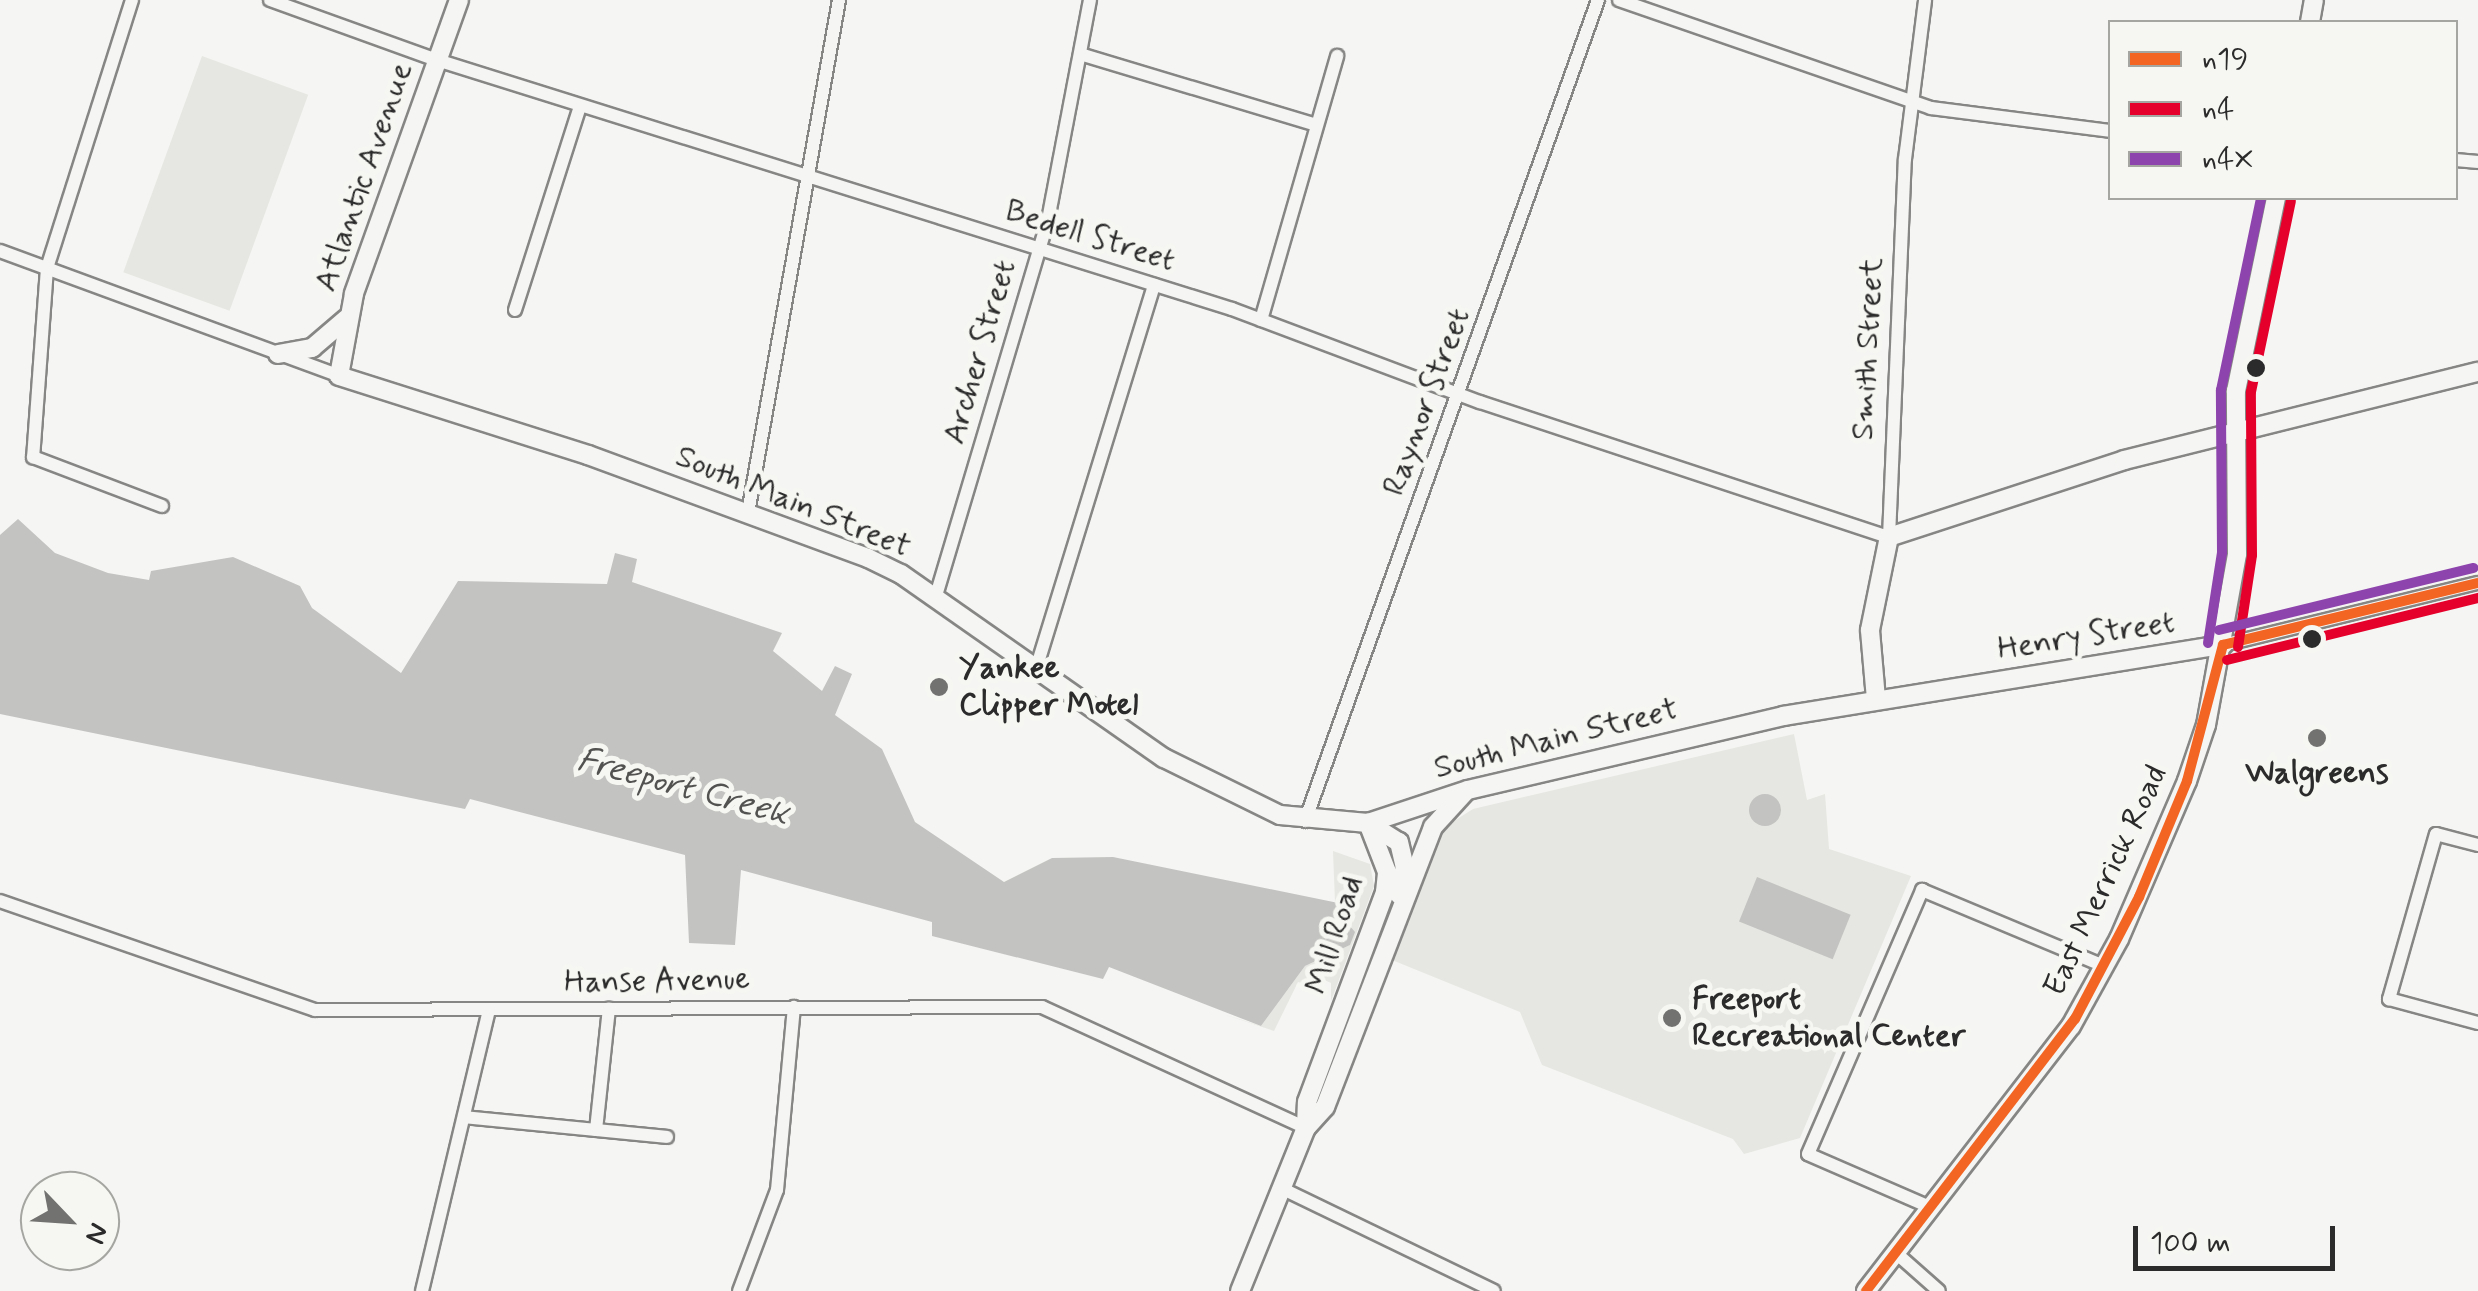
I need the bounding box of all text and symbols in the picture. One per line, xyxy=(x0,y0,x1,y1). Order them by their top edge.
legend xyxy=(2108,20,2458,200)
text: n19 xyxy=(2202,40,2248,79)
street label: Atlantic Avenue xyxy=(308,62,420,292)
text: n4 xyxy=(2202,90,2235,129)
text: n4X xyxy=(2202,140,2254,179)
street label: Bedell Street xyxy=(998,191,1182,281)
street label: Archer Street xyxy=(935,253,1025,451)
street label: Smith Street xyxy=(1844,257,1892,441)
street label: Raynor Street xyxy=(1374,300,1480,504)
unlabelled marker xyxy=(2246,358,2266,378)
street label: South Main Street xyxy=(671,438,915,566)
street label: Henry Street xyxy=(1992,603,2180,669)
unlabelled marker xyxy=(2302,629,2322,649)
place label: Yankee Clipper Motel xyxy=(959,650,1139,725)
marker: Yankee Clipper Motel xyxy=(928,676,950,698)
street label: South Main Street xyxy=(1431,690,1681,788)
marker: Walgreens xyxy=(2306,727,2328,749)
water label: Freeport Creek xyxy=(573,739,793,835)
place label: Walgreens xyxy=(2245,754,2389,792)
street label: East Merrick Road xyxy=(2036,760,2176,1002)
street label: Mill Road xyxy=(1298,871,1372,999)
street label: Hanse Avenue xyxy=(561,960,753,1002)
place label: Freeport Recreational Center xyxy=(1692,981,1970,1056)
marker: Freeport Recreational Center xyxy=(1661,1007,1683,1029)
north arrow xyxy=(20,1171,120,1271)
scale bar xyxy=(2138,1206,2340,1268)
text: N xyxy=(75,1217,117,1249)
text: 100 m xyxy=(2150,1224,2231,1263)

